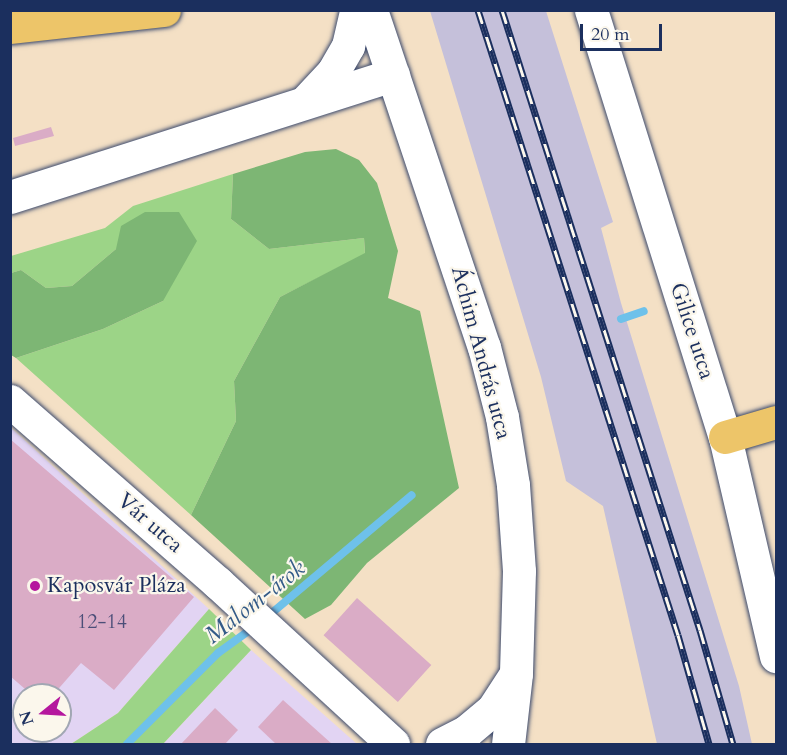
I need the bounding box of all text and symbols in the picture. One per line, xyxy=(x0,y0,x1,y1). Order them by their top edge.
scale bar xyxy=(583,12,666,50)
text: 20 m xyxy=(591,22,630,47)
street label: Áchim András utca xyxy=(445,264,517,442)
street label: Gilice utca xyxy=(664,279,720,383)
street label: Vár utca xyxy=(112,487,188,559)
water label: Malom-árok xyxy=(199,554,311,650)
place label: Kaposvár Pláza xyxy=(47,573,186,599)
marker: Kaposvár Pláza xyxy=(28,579,42,593)
house number: 12-14 xyxy=(77,609,127,633)
north arrow xyxy=(12,683,72,743)
text: N xyxy=(14,708,39,728)

